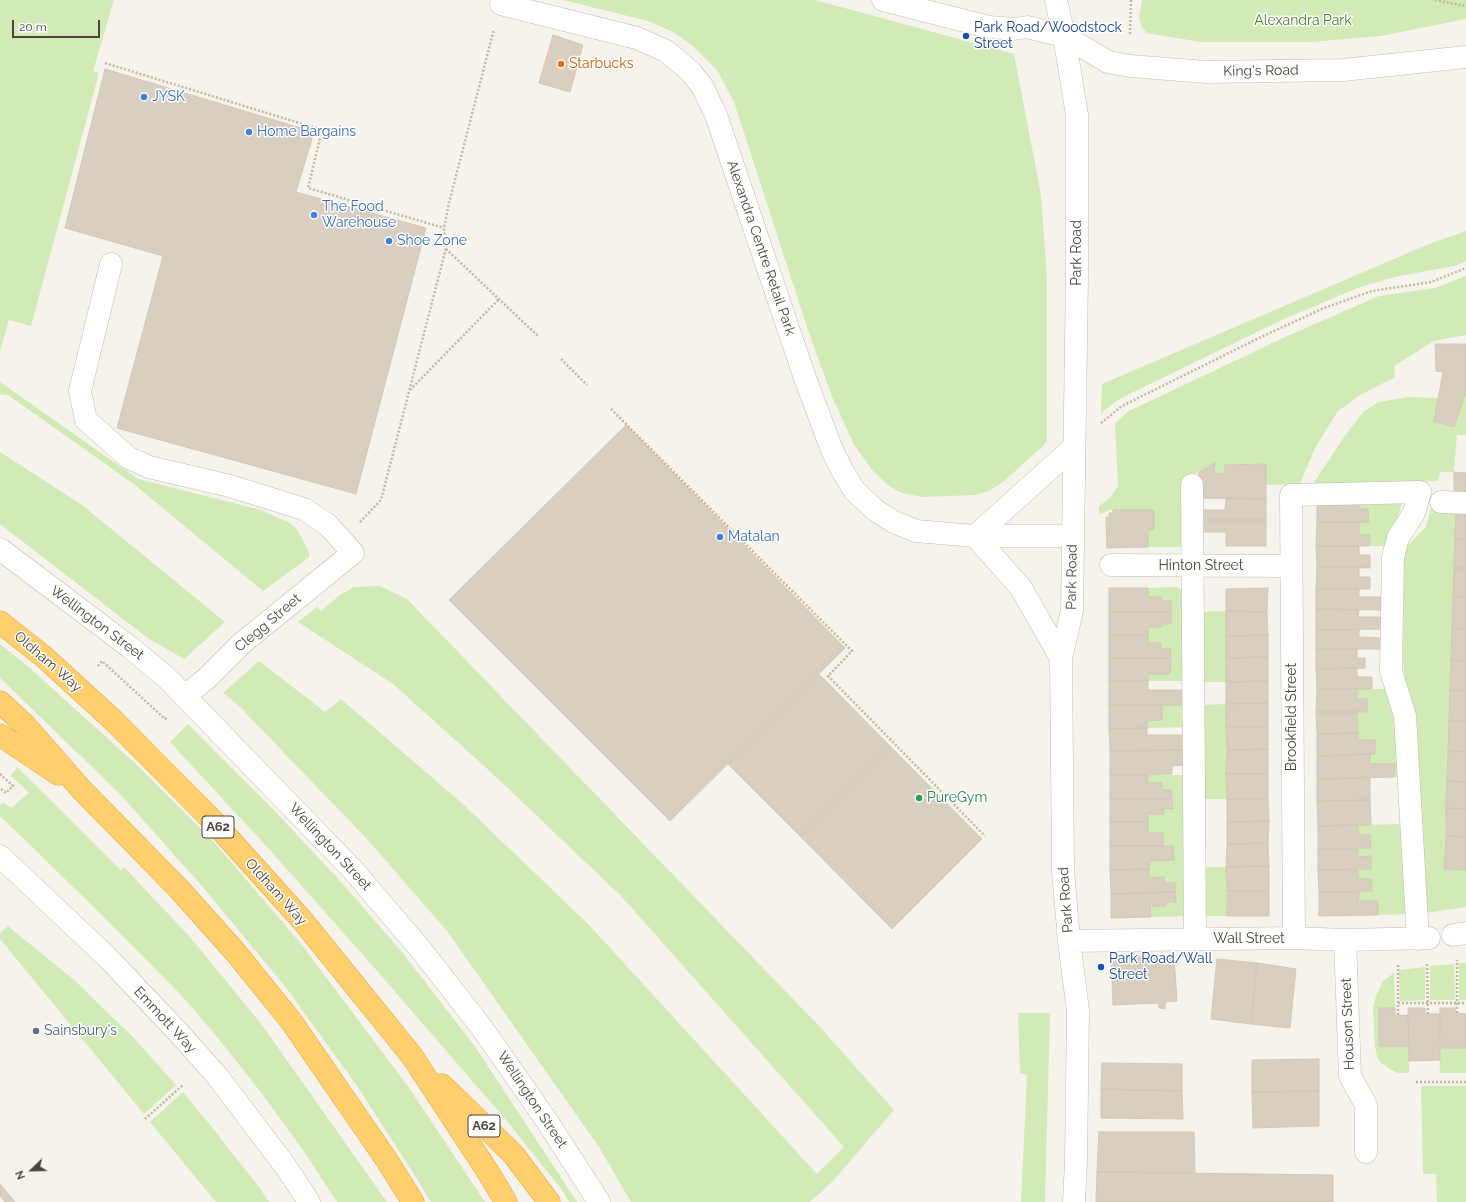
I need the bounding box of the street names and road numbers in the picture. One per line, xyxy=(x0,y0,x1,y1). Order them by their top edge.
street label: King's Road xyxy=(1223,62,1299,80)
street label: Alexandra Centre Retail Park xyxy=(723,158,799,338)
street label: Park Road xyxy=(1069,220,1085,286)
street label: Park Road xyxy=(1063,544,1081,610)
street label: Hinton Street xyxy=(1159,558,1243,574)
street label: Wellington Street xyxy=(47,582,147,664)
street label: Clegg Street xyxy=(231,590,305,656)
street label: Oldham Way xyxy=(11,628,85,696)
street label: Brookfield Street xyxy=(1284,663,1300,771)
street label: Wellington Street xyxy=(285,800,375,894)
road number: A62 xyxy=(202,816,234,838)
street label: Oldham Way xyxy=(242,855,310,929)
street label: Park Road xyxy=(1055,867,1077,933)
street label: Wall Street xyxy=(1213,931,1285,947)
street label: Houson Street xyxy=(1338,977,1358,1071)
street label: Emmott Way xyxy=(130,983,200,1057)
street label: Wellington Street xyxy=(493,1049,571,1151)
road number: A62 xyxy=(468,1115,500,1137)

